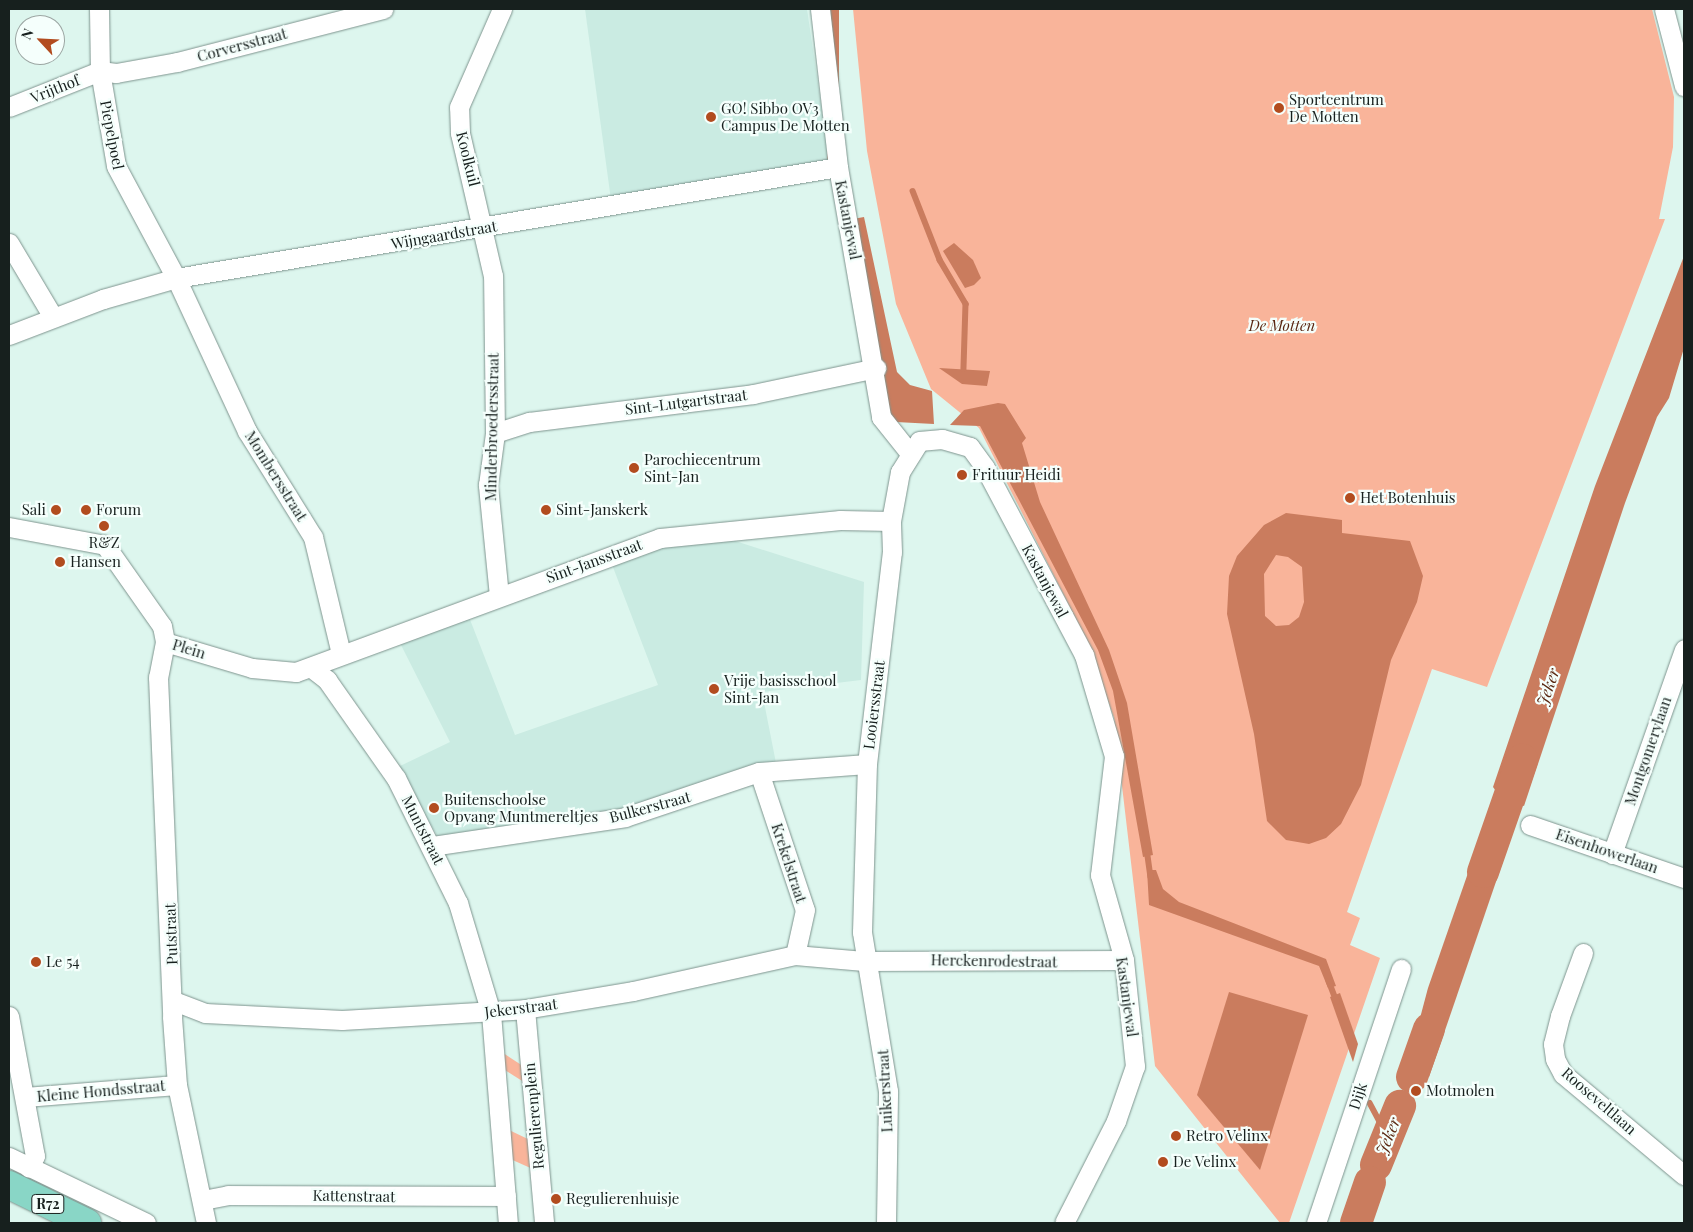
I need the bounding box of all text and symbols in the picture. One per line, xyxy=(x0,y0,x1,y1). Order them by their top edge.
north arrow xyxy=(15,15,65,65)
street label: Corversstraat xyxy=(195,24,289,66)
text: N xyxy=(16,25,38,42)
street label: Vrijthof xyxy=(28,71,82,107)
place label: Sportcentrum De Motten xyxy=(1289,90,1384,125)
street label: Piepelpoel xyxy=(96,99,128,171)
place label: GO! Sibbo OV3 Campus De Motten xyxy=(721,99,850,134)
marker: Sportcentrum De Motten xyxy=(1273,102,1285,114)
marker: GO! Sibbo OV3 Campus De Motten xyxy=(705,111,717,123)
street label: Koolkuil xyxy=(452,130,484,188)
street label: Kastanjewal xyxy=(831,179,865,261)
street label: Wijngaardstraat xyxy=(390,217,498,253)
park label: De Motten xyxy=(1249,317,1315,335)
street label: Minderbroedersstraat xyxy=(482,353,502,501)
street label: Sint-Lutgartstraat xyxy=(624,386,748,418)
street label: Mombersstraat xyxy=(241,428,311,524)
place label: Parochiecentrum Sint-Jan xyxy=(644,450,761,485)
marker: Parochiecentrum Sint-Jan xyxy=(628,462,640,474)
place label: Frituur Heidi xyxy=(972,466,1061,484)
marker: Frituur Heidi xyxy=(956,469,968,481)
place label: Het Botenhuis xyxy=(1360,489,1456,507)
marker: Het Botenhuis xyxy=(1344,492,1356,504)
place label: Sali xyxy=(22,501,46,519)
place label: Forum xyxy=(96,501,141,519)
place label: Sint-Janskerk xyxy=(556,501,648,519)
marker: Sali xyxy=(50,504,62,516)
marker: Forum xyxy=(80,504,92,516)
marker: Sint-Janskerk xyxy=(540,504,552,516)
marker: R&Z xyxy=(98,520,110,532)
place label: R&Z xyxy=(88,534,120,552)
street label: Sint-Jansstraat xyxy=(544,535,644,587)
street label: Kastanjewal xyxy=(1018,541,1072,621)
place label: Hansen xyxy=(70,553,121,571)
marker: Hansen xyxy=(54,556,66,568)
street label: Plein xyxy=(170,635,208,663)
street label: Looiersstraat xyxy=(860,659,888,751)
water label: Jeker xyxy=(1533,666,1563,708)
place label: Vrije basisschool Sint-Jan xyxy=(724,671,837,706)
marker: Vrije basisschool Sint-Jan xyxy=(708,683,720,695)
street label: Montgomerylaan xyxy=(1621,694,1675,808)
street label: Bulkerstraat xyxy=(607,788,693,826)
place label: Buitenschoolse Opvang Muntmereltjes xyxy=(444,790,598,825)
street label: Muntstraat xyxy=(398,793,448,867)
marker: Buitenschoolse Opvang Muntmereltjes xyxy=(428,802,440,814)
street label: Krekelstraat xyxy=(768,821,810,905)
street label: Eisenhowerlaan xyxy=(1553,825,1661,877)
street label: Putstraat xyxy=(161,903,181,965)
street label: Herckenrodestraat xyxy=(931,951,1057,971)
place label: Le 54 xyxy=(46,953,80,971)
marker: Le 54 xyxy=(30,956,42,968)
street label: Kastanjewal xyxy=(1112,956,1142,1038)
street label: Jekerstraat xyxy=(484,995,558,1021)
street label: Luikerstraat xyxy=(874,1049,896,1133)
street label: Regulierenplein xyxy=(520,1062,548,1170)
street label: Rooseveltlaan xyxy=(1558,1064,1640,1138)
street label: Kleine Hondsstraat xyxy=(36,1076,166,1106)
street label: Dijk xyxy=(1345,1080,1371,1112)
place label: Motmolen xyxy=(1426,1082,1494,1100)
marker: Motmolen xyxy=(1410,1085,1422,1097)
water label: Jeker xyxy=(1372,1115,1404,1157)
place label: Retro Velinx xyxy=(1186,1127,1269,1145)
marker: Retro Velinx xyxy=(1170,1130,1182,1142)
place label: De Velinx xyxy=(1173,1153,1237,1171)
marker: De Velinx xyxy=(1157,1156,1169,1168)
street label: Kattenstraat xyxy=(312,1186,396,1206)
place label: Regulierenhuisje xyxy=(566,1190,679,1208)
road number: R72 xyxy=(30,1192,66,1216)
marker: Regulierenhuisje xyxy=(550,1193,562,1205)

